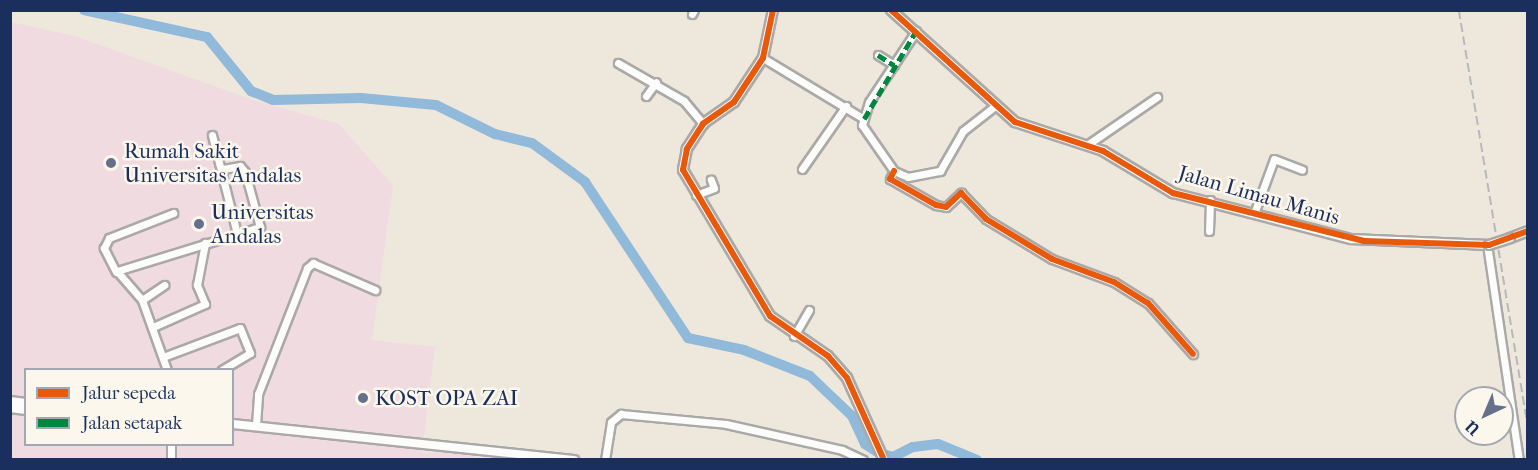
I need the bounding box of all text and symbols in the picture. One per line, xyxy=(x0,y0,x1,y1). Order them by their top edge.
place label: Rumah Sakit Universitas Andalas xyxy=(124,138,301,188)
marker: Rumah Sakit Universitas Andalas xyxy=(102,154,120,172)
street label: Jalan Limau Manis xyxy=(1175,160,1343,230)
place label: Universitas Andalas xyxy=(211,199,314,249)
marker: Universitas Andalas xyxy=(192,217,206,231)
legend xyxy=(24,368,234,446)
text: Jalur sepeda xyxy=(82,383,176,404)
place label: KOST OPA ZAI xyxy=(375,385,518,411)
north arrow xyxy=(1454,386,1514,446)
marker: KOST OPA ZAI xyxy=(356,391,370,405)
text: Jalan setapak xyxy=(82,413,182,434)
text: U xyxy=(1461,417,1484,439)

